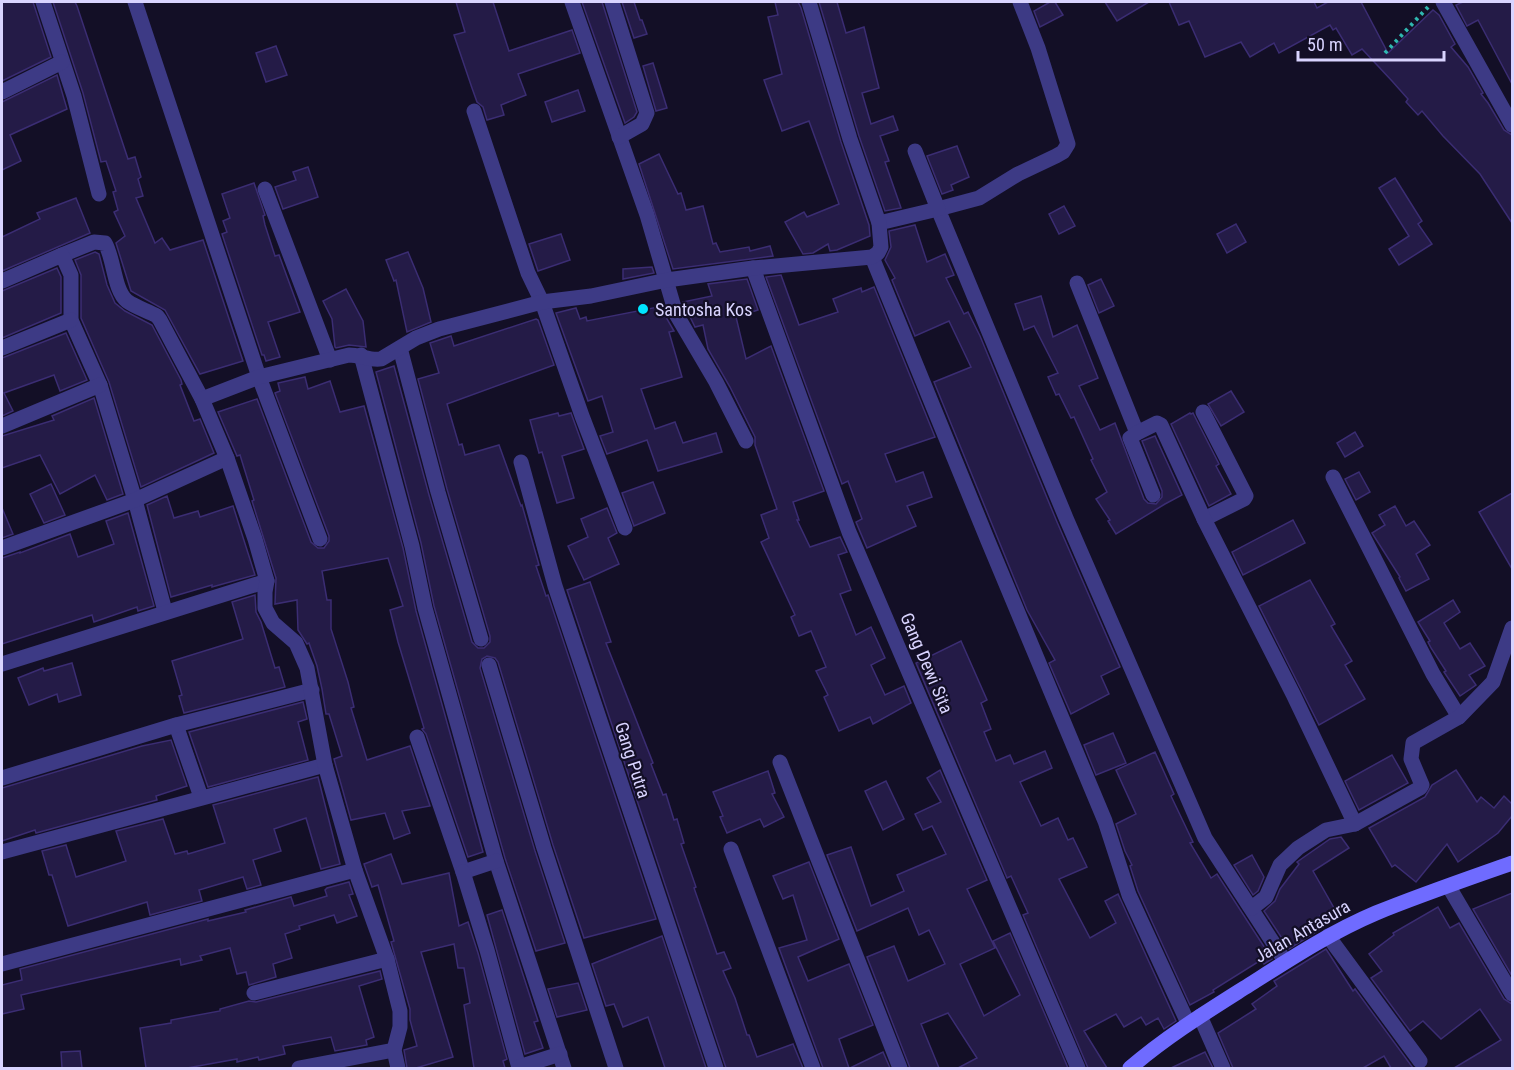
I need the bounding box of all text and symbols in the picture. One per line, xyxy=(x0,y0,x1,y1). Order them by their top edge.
scale bar xyxy=(1298,24,1444,62)
text: 50 m xyxy=(1307,34,1342,55)
place label: Santosha Kos xyxy=(655,299,752,320)
marker: Santosha Kos xyxy=(636,302,650,316)
street label: Gang Dewi Sita xyxy=(896,610,958,716)
street label: Gang Putra xyxy=(611,719,655,801)
street label: Jalan Antasura xyxy=(1251,895,1353,967)

